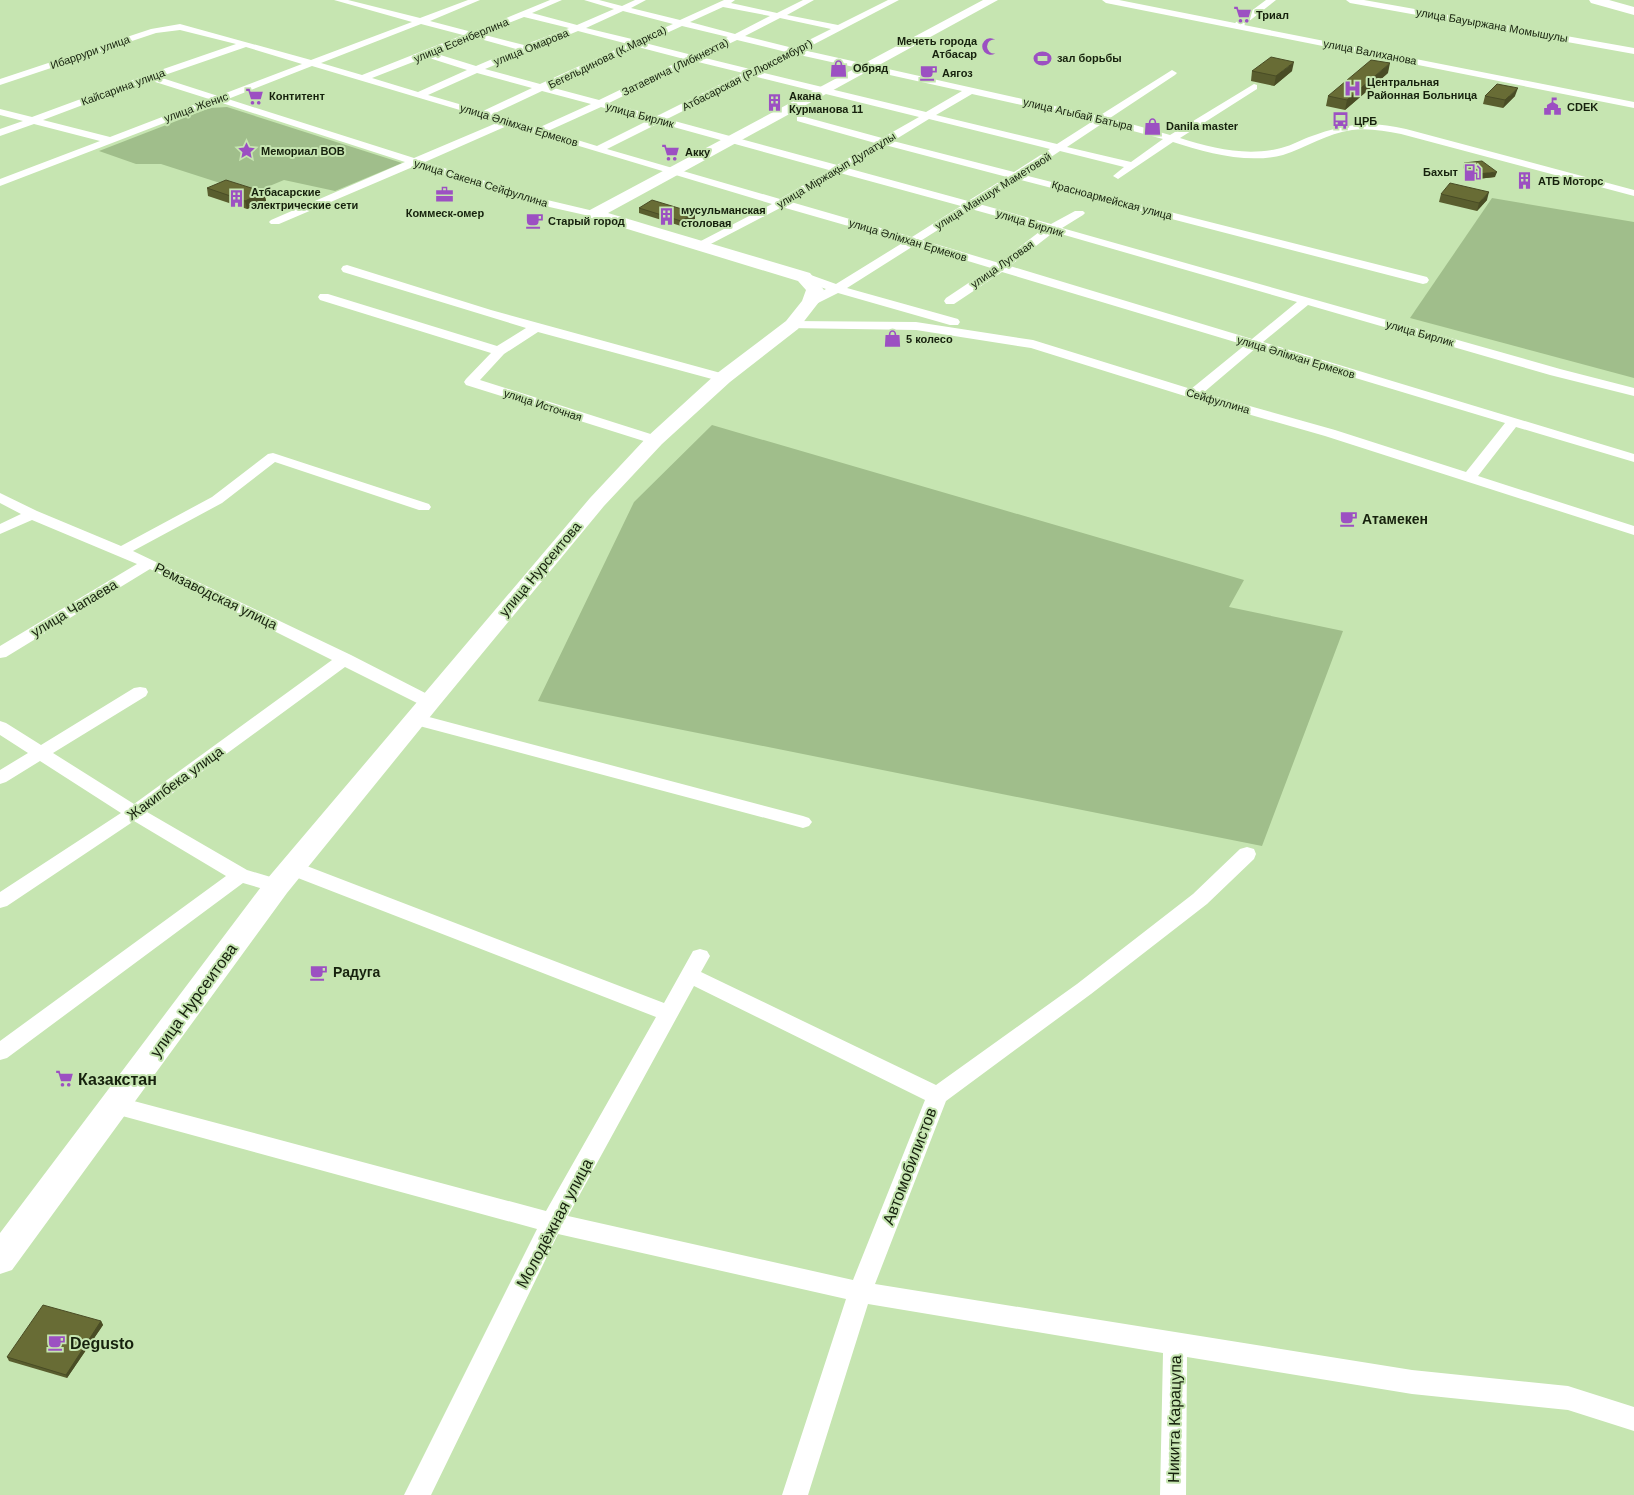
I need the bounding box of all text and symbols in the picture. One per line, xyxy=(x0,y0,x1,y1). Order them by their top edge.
supermarket icon: Триал xyxy=(1232,5,1252,25)
street label: улица Бауыржана Момышулы xyxy=(1415,6,1569,44)
place label: Триал xyxy=(1256,9,1289,21)
street label: улица Есенберлина xyxy=(412,15,511,64)
street label: Бегельдинова (К.Маркса) xyxy=(546,23,668,91)
street label: улица Омарова xyxy=(492,26,571,67)
street label: Ибаррури улица xyxy=(49,33,132,71)
place label: Мечеть города Атбасар xyxy=(897,35,978,60)
street label: Затаевича (Либкнехта) xyxy=(620,36,730,98)
street label: Атбасарская (Р.Люксембург) xyxy=(680,37,814,113)
mosque icon: Мечеть города Атбасар xyxy=(981,37,1001,57)
street label: улица Валиханова xyxy=(1322,37,1419,67)
sports icon: зал борьбы xyxy=(1033,48,1053,68)
place label: зал борьбы xyxy=(1057,52,1122,64)
shop icon: Обряд xyxy=(829,58,849,78)
place label: Обряд xyxy=(853,62,888,74)
cafe icon: Аягоз xyxy=(918,63,938,83)
street label: Кайсарина улица xyxy=(80,66,167,108)
place label: Аягоз xyxy=(942,67,973,79)
place label: Центральная Районная Больница xyxy=(1367,76,1478,101)
hospital icon: Центральная Районная Больница xyxy=(1343,78,1363,98)
supermarket icon: Контитент xyxy=(245,86,265,106)
street label: улица Женис xyxy=(162,90,230,124)
place label: Контитент xyxy=(269,90,325,102)
place label: Акана Курманова 11 xyxy=(789,90,863,115)
building icon: Акана Курманова 11 xyxy=(765,92,785,112)
street label: улица Агыбай Батыра xyxy=(1022,96,1135,133)
public building icon: CDEK xyxy=(1543,97,1563,117)
street label: улица Бирлик xyxy=(605,100,675,130)
street label: улица Әлімхан Ермеков xyxy=(459,101,580,149)
place label: CDEK xyxy=(1567,101,1598,113)
bus stop icon: ЦРБ xyxy=(1330,111,1350,131)
place label: ЦРБ xyxy=(1354,115,1377,127)
shop icon: Danila master xyxy=(1142,116,1162,136)
place label: Danila master xyxy=(1166,120,1239,132)
street label: улица Міржақып Дулатұлы xyxy=(774,130,898,210)
place icon: Мемориал ВОВ xyxy=(237,141,257,161)
supermarket icon: Акку xyxy=(661,142,681,162)
place label: Мемориал ВОВ xyxy=(261,145,345,157)
place label: Акку xyxy=(685,146,711,158)
street label: улица Маншук Маметовой xyxy=(933,150,1053,232)
street label: улица Сакена Сейфуллина xyxy=(413,157,550,209)
fuel station icon: Бахыт xyxy=(1462,162,1482,182)
place label: Бахыт xyxy=(1423,166,1459,178)
building icon: АТБ Моторс xyxy=(1514,171,1534,191)
place label: АТБ Моторс xyxy=(1538,175,1603,187)
street label: Красноармейская улица xyxy=(1050,178,1174,222)
office icon: Коммеск-омер xyxy=(435,185,455,205)
place label: Атбасарские электрические сети xyxy=(251,186,358,211)
building icon: Атбасарские электрические сети xyxy=(227,188,247,208)
place label: мусульманская столовая xyxy=(681,204,766,229)
building icon: мусульманская столовая xyxy=(657,206,677,226)
place label: Коммеск-омер xyxy=(406,207,484,219)
street label: улица Бирлик xyxy=(995,207,1065,239)
cafe icon: Старый город xyxy=(524,211,544,231)
place label: Старый город xyxy=(548,215,625,227)
street label: улица Әлімхан Ермеков xyxy=(848,216,969,264)
street label: улица Луговая xyxy=(968,238,1036,290)
street label: улица Бирлик xyxy=(1385,318,1455,348)
shop icon: 5 колесо xyxy=(882,329,902,349)
place label: 5 колесо xyxy=(906,333,953,345)
street label: улица Әлімхан Ермеков xyxy=(1236,333,1357,381)
street label: Сейфуллина xyxy=(1185,386,1252,416)
street label: улица Источная xyxy=(502,387,584,423)
cafe icon: Атамекен xyxy=(1338,509,1358,529)
place label: Атамекен xyxy=(1362,511,1428,527)
street label: улица Нурсеитова xyxy=(496,518,584,620)
street label: Ремзаводская улица xyxy=(152,559,280,633)
street label: улица Чапаева xyxy=(28,576,120,640)
street label: Жакипбека улица xyxy=(124,743,226,823)
street label: улица Нурсеитова xyxy=(147,940,240,1060)
cafe icon: Радуга xyxy=(309,962,329,982)
place label: Радуга xyxy=(333,964,381,980)
supermarket icon: Казакстан xyxy=(54,1069,74,1089)
place label: Казакстан xyxy=(78,1071,157,1088)
street label: Автомобилистов xyxy=(879,1105,940,1227)
street label: Молодёжная улица xyxy=(513,1156,596,1291)
cafe icon: Degusto xyxy=(46,1333,66,1353)
place label: Degusto xyxy=(70,1335,134,1352)
street label: Никита Карацупа xyxy=(1165,1355,1184,1483)

